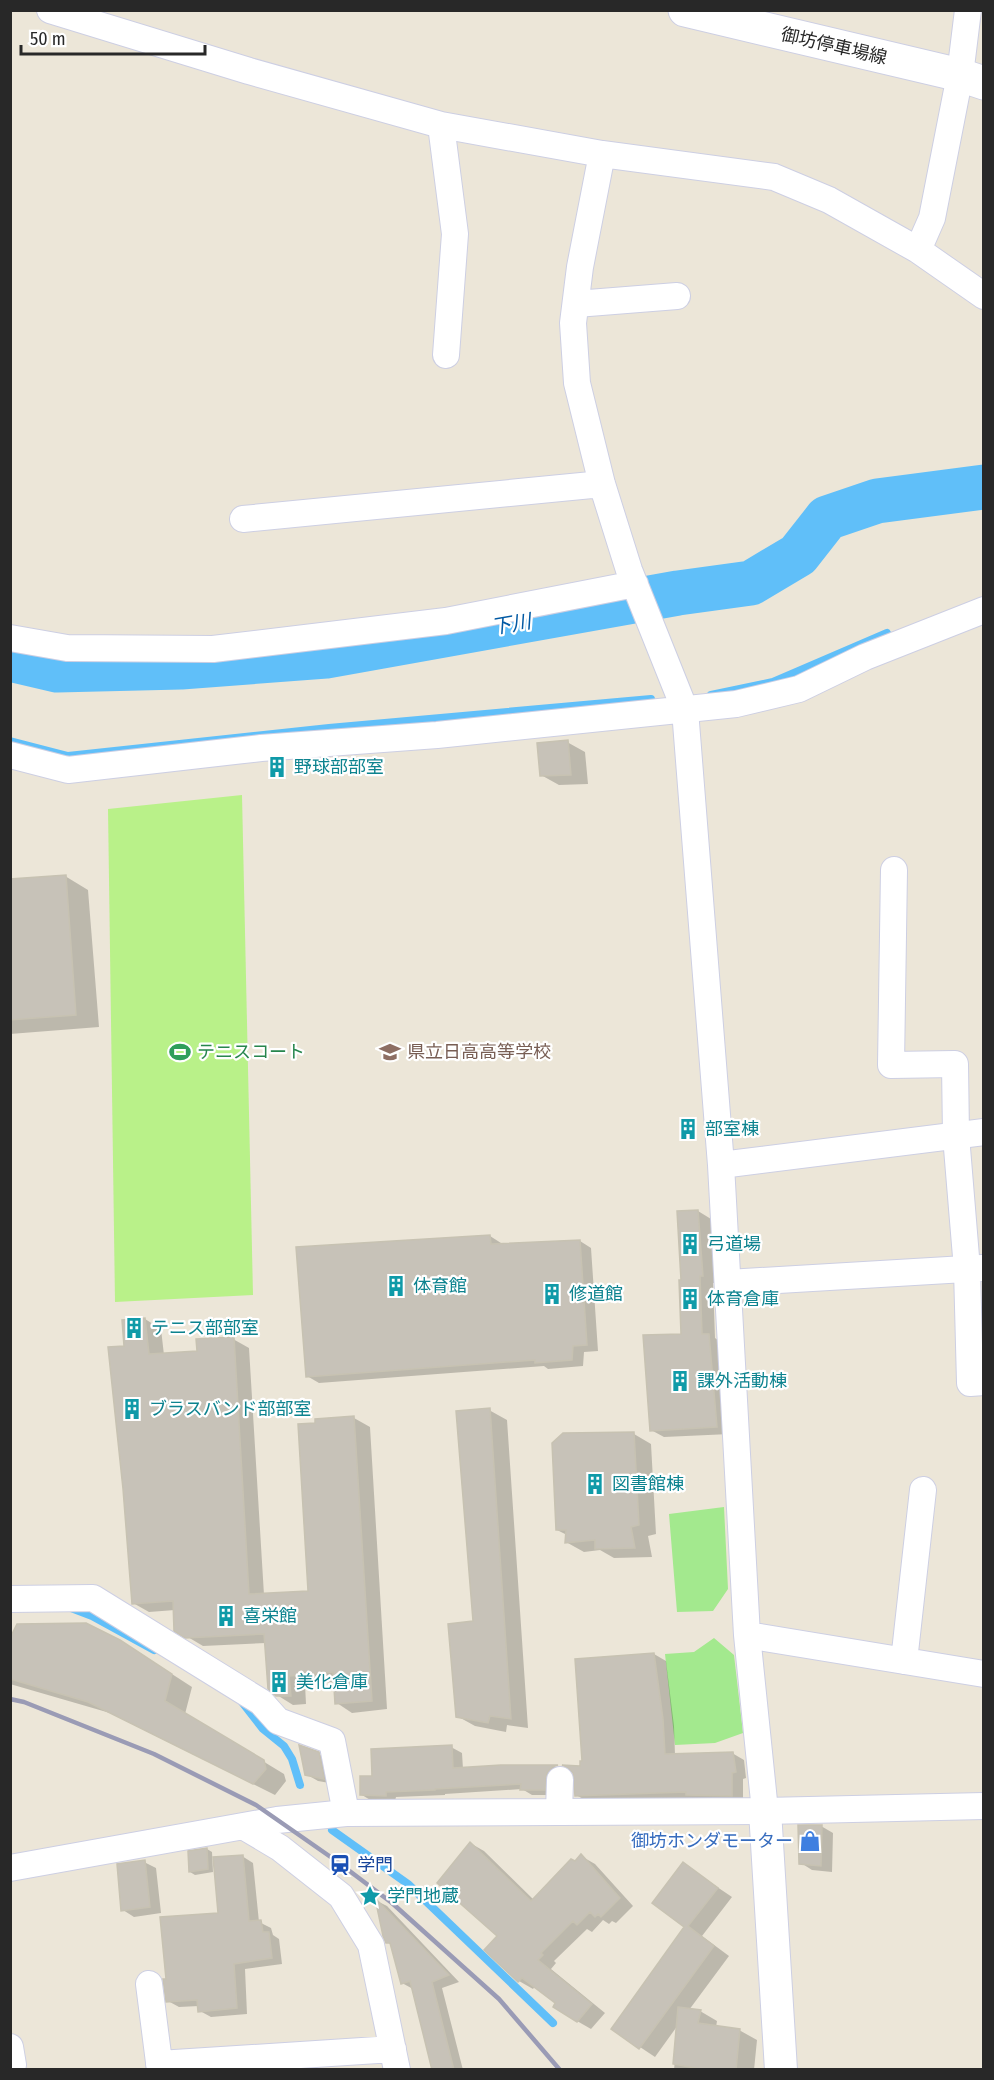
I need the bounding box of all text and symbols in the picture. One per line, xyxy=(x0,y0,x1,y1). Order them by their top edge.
scale bar xyxy=(21,18,206,56)
street label: 御坊停車場線 xyxy=(779,23,889,69)
text: 50 m xyxy=(30,28,66,50)
water label: 下川 xyxy=(489,608,535,639)
building icon: 野球部部室 xyxy=(265,755,289,779)
place label: 野球部部室 xyxy=(294,756,384,778)
sports icon: テニスコート xyxy=(168,1040,192,1064)
school or university icon: 県立日高高等学校 xyxy=(378,1040,402,1064)
place label: テニスコート xyxy=(197,1041,305,1063)
place label: 県立日高高等学校 xyxy=(407,1041,551,1063)
building icon: 部室棟 xyxy=(676,1117,700,1141)
place label: 部室棟 xyxy=(705,1118,759,1140)
building icon: 弓道場 xyxy=(678,1232,702,1256)
place label: 弓道場 xyxy=(707,1233,761,1255)
building icon: 体育館 xyxy=(384,1274,408,1298)
place label: 体育館 xyxy=(413,1275,467,1297)
building icon: 修道館 xyxy=(540,1282,564,1306)
place label: 修道館 xyxy=(569,1283,623,1305)
building icon: 体育倉庫 xyxy=(678,1287,702,1311)
place label: 体育倉庫 xyxy=(707,1288,779,1310)
building icon: テニス部部室 xyxy=(122,1316,146,1340)
place label: テニス部部室 xyxy=(151,1317,259,1339)
building icon: 課外活動棟 xyxy=(668,1369,692,1393)
place label: 課外活動棟 xyxy=(697,1370,787,1392)
building icon: ブラスバンド部部室 xyxy=(120,1397,144,1421)
place label: ブラスバンド部部室 xyxy=(149,1398,312,1420)
building icon: 図書館棟 xyxy=(583,1472,607,1496)
place label: 図書館棟 xyxy=(612,1473,684,1495)
building icon: 喜栄館 xyxy=(214,1604,238,1628)
place label: 喜栄館 xyxy=(243,1605,297,1627)
building icon: 美化倉庫 xyxy=(267,1670,291,1694)
place label: 美化倉庫 xyxy=(296,1671,368,1693)
shop icon: 御坊ホンダモーター xyxy=(798,1829,822,1853)
place label: 御坊ホンダモーター xyxy=(631,1830,793,1852)
station icon: 学門 xyxy=(328,1853,352,1877)
place label: 学門 xyxy=(357,1854,393,1876)
place icon: 学門地蔵 xyxy=(358,1884,382,1908)
place label: 学門地蔵 xyxy=(387,1885,459,1907)

